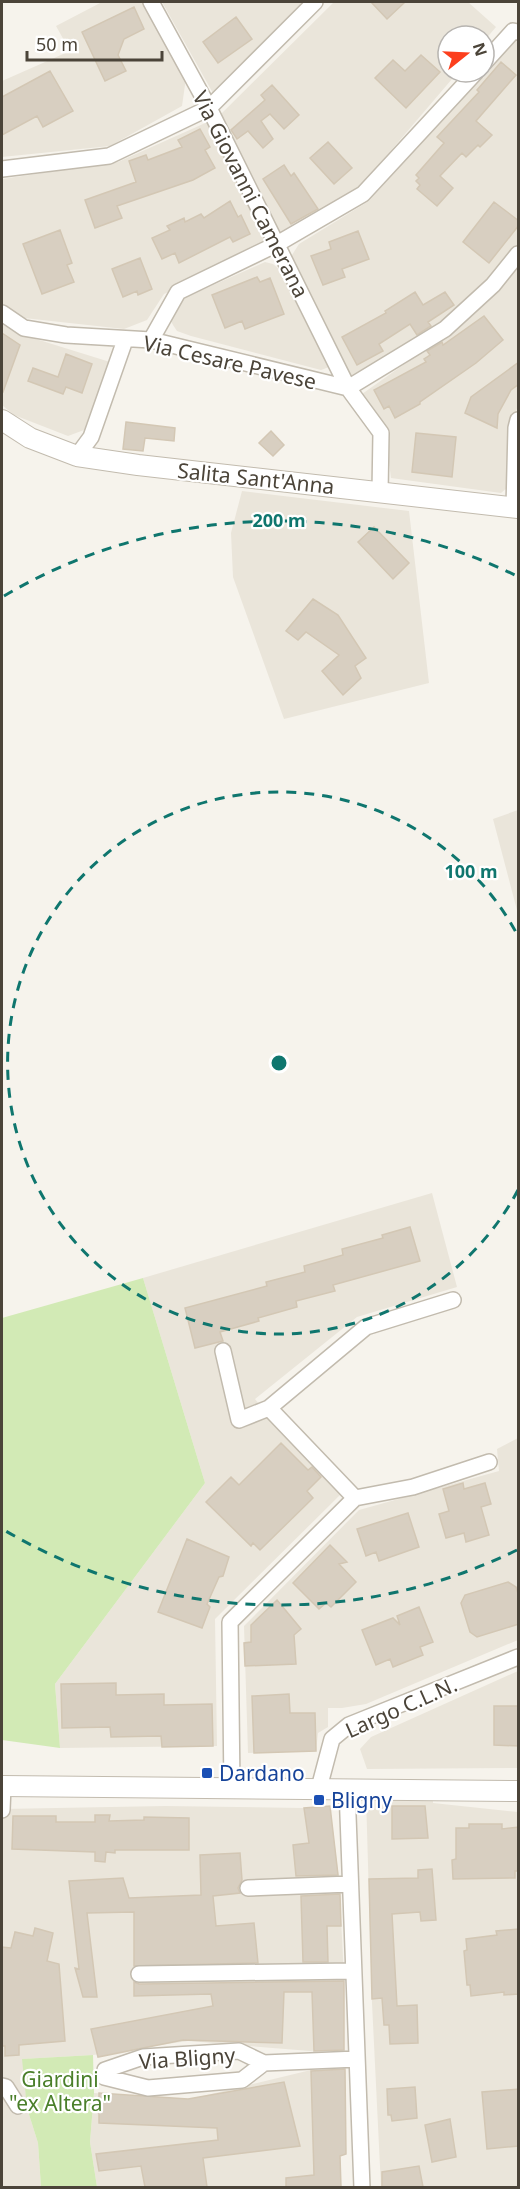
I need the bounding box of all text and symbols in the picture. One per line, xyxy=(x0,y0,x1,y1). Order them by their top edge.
scale bar xyxy=(27,24,162,62)
north arrow xyxy=(436,24,496,84)
text: 50 m xyxy=(36,32,78,56)
text: N xyxy=(468,40,493,59)
street label: Via Giovanni Camerana xyxy=(187,86,315,302)
street label: Via Cesare Pavese xyxy=(141,328,319,396)
street label: Salita Sant'Anna xyxy=(176,456,336,500)
text: 200 m xyxy=(252,508,306,532)
text: 100 m xyxy=(444,859,498,883)
centre of rings xyxy=(269,1053,289,1073)
street label: Largo C.L.N. xyxy=(341,1670,461,1744)
place label: Dardano xyxy=(219,1759,305,1787)
marker: Dardano xyxy=(200,1766,214,1780)
place label: Bligny xyxy=(331,1786,392,1814)
marker: Bligny xyxy=(312,1793,326,1807)
street label: Via Bligny xyxy=(138,2041,236,2075)
park label: Giardini "ex Altera" xyxy=(9,2065,111,2117)

